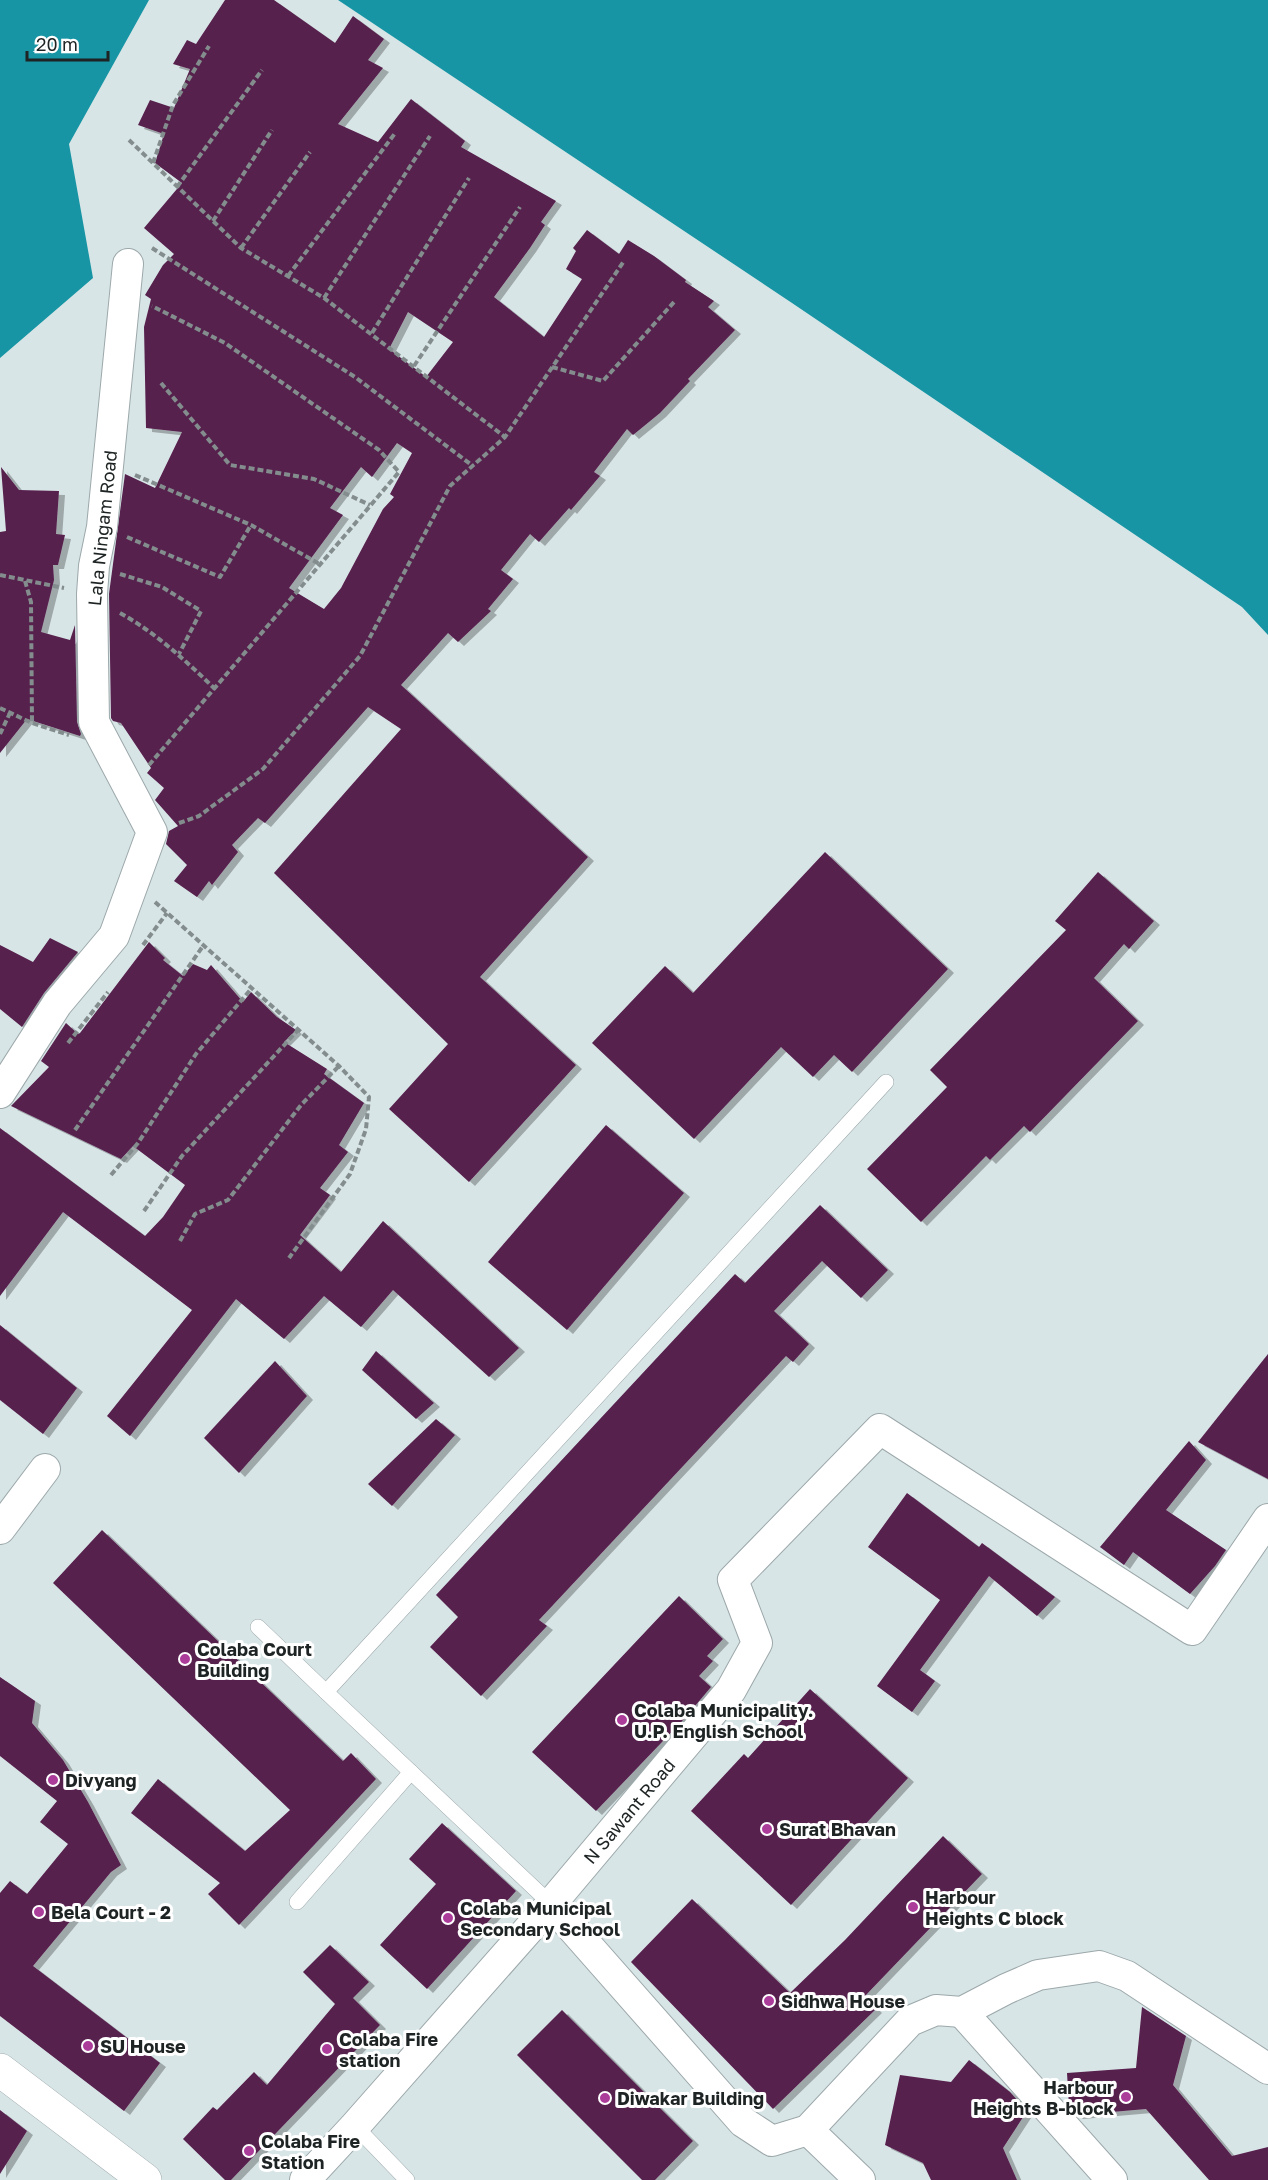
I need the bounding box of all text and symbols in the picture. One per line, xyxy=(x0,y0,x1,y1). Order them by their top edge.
scale bar xyxy=(27,24,108,62)
text: 20 m xyxy=(36,33,78,55)
street label: Lala Ningam Road xyxy=(83,449,121,607)
place label: Colaba Court Building xyxy=(197,1638,312,1681)
marker: Colaba Court Building xyxy=(178,1652,192,1666)
place label: Colaba Municipality. U.P. English School xyxy=(634,1699,813,1742)
marker: Colaba Municipality. U.P. English School xyxy=(615,1713,629,1727)
street label: N Sawant Road xyxy=(579,1754,679,1868)
place label: Divyang xyxy=(65,1769,137,1791)
marker: Divyang xyxy=(46,1773,60,1787)
place label: Surat Bhavan xyxy=(779,1818,896,1840)
marker: Surat Bhavan xyxy=(760,1822,774,1836)
place label: Harbour Heights C block xyxy=(925,1886,1064,1929)
place label: Colaba Municipal Secondary School xyxy=(460,1897,620,1940)
marker: Harbour Heights C block xyxy=(906,1900,920,1914)
place label: Bela Court - 2 xyxy=(51,1901,171,1923)
marker: Bela Court - 2 xyxy=(32,1905,46,1919)
marker: Colaba Municipal Secondary School xyxy=(441,1911,455,1925)
place label: Sidhwa House xyxy=(781,1990,905,2012)
marker: Sidhwa House xyxy=(762,1994,776,2008)
place label: Colaba Fire station xyxy=(339,2028,438,2071)
place label: SU House xyxy=(100,2035,186,2057)
marker: SU House xyxy=(81,2039,95,2053)
marker: Colaba Fire station xyxy=(320,2042,334,2056)
place label: Harbour Heights B-block xyxy=(973,2076,1115,2119)
place label: Diwakar Building xyxy=(617,2087,764,2109)
marker: Harbour Heights B-block xyxy=(1119,2090,1133,2104)
marker: Diwakar Building xyxy=(598,2091,612,2105)
place label: Colaba Fire Station xyxy=(261,2130,360,2173)
marker: Colaba Fire Station xyxy=(242,2144,256,2158)

